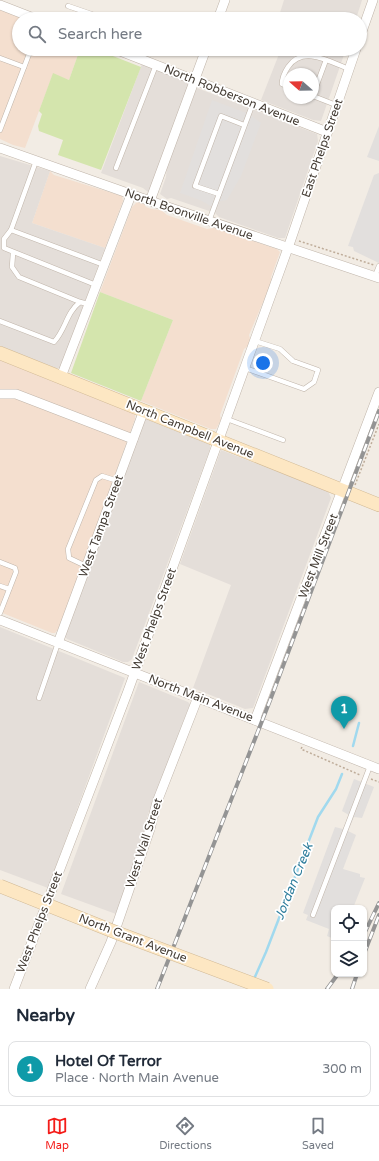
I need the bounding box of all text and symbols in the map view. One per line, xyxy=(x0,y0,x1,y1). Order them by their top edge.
search box xyxy=(12,12,367,56)
icon: search xyxy=(26,23,48,45)
text: Search here xyxy=(58,25,142,43)
street label: North Robberson Avenue xyxy=(162,61,302,129)
north arrow xyxy=(283,68,319,104)
street label: East Phelps Street xyxy=(299,96,346,199)
street label: North Boonville Avenue xyxy=(123,185,255,243)
your location xyxy=(253,353,273,373)
street label: North Campbell Avenue xyxy=(124,397,256,461)
street label: West Tampa Street xyxy=(76,473,126,579)
street label: West Mill Street xyxy=(295,511,341,600)
street label: West Phelps Street xyxy=(129,566,179,672)
street label: North Main Avenue xyxy=(147,672,256,725)
pin: 1 xyxy=(331,696,357,729)
street label: West Wall Street xyxy=(123,796,165,890)
water label: Jordan Creek xyxy=(271,840,317,922)
street label: West Phelps Street xyxy=(13,869,65,975)
map controls xyxy=(331,905,367,977)
button: locate xyxy=(331,905,367,941)
street label: North Grant Avenue xyxy=(77,911,189,965)
button: layers xyxy=(331,941,367,977)
text: Nearby xyxy=(16,1005,75,1026)
text: Hotel Of Terror xyxy=(55,1052,162,1070)
text: 1 xyxy=(26,1061,34,1077)
text: 300 m xyxy=(322,1061,362,1077)
text: Place · North Main Avenue xyxy=(55,1070,219,1086)
tab: Map xyxy=(45,1115,69,1152)
tab: Directions xyxy=(159,1115,212,1152)
tab: Saved xyxy=(302,1115,334,1152)

